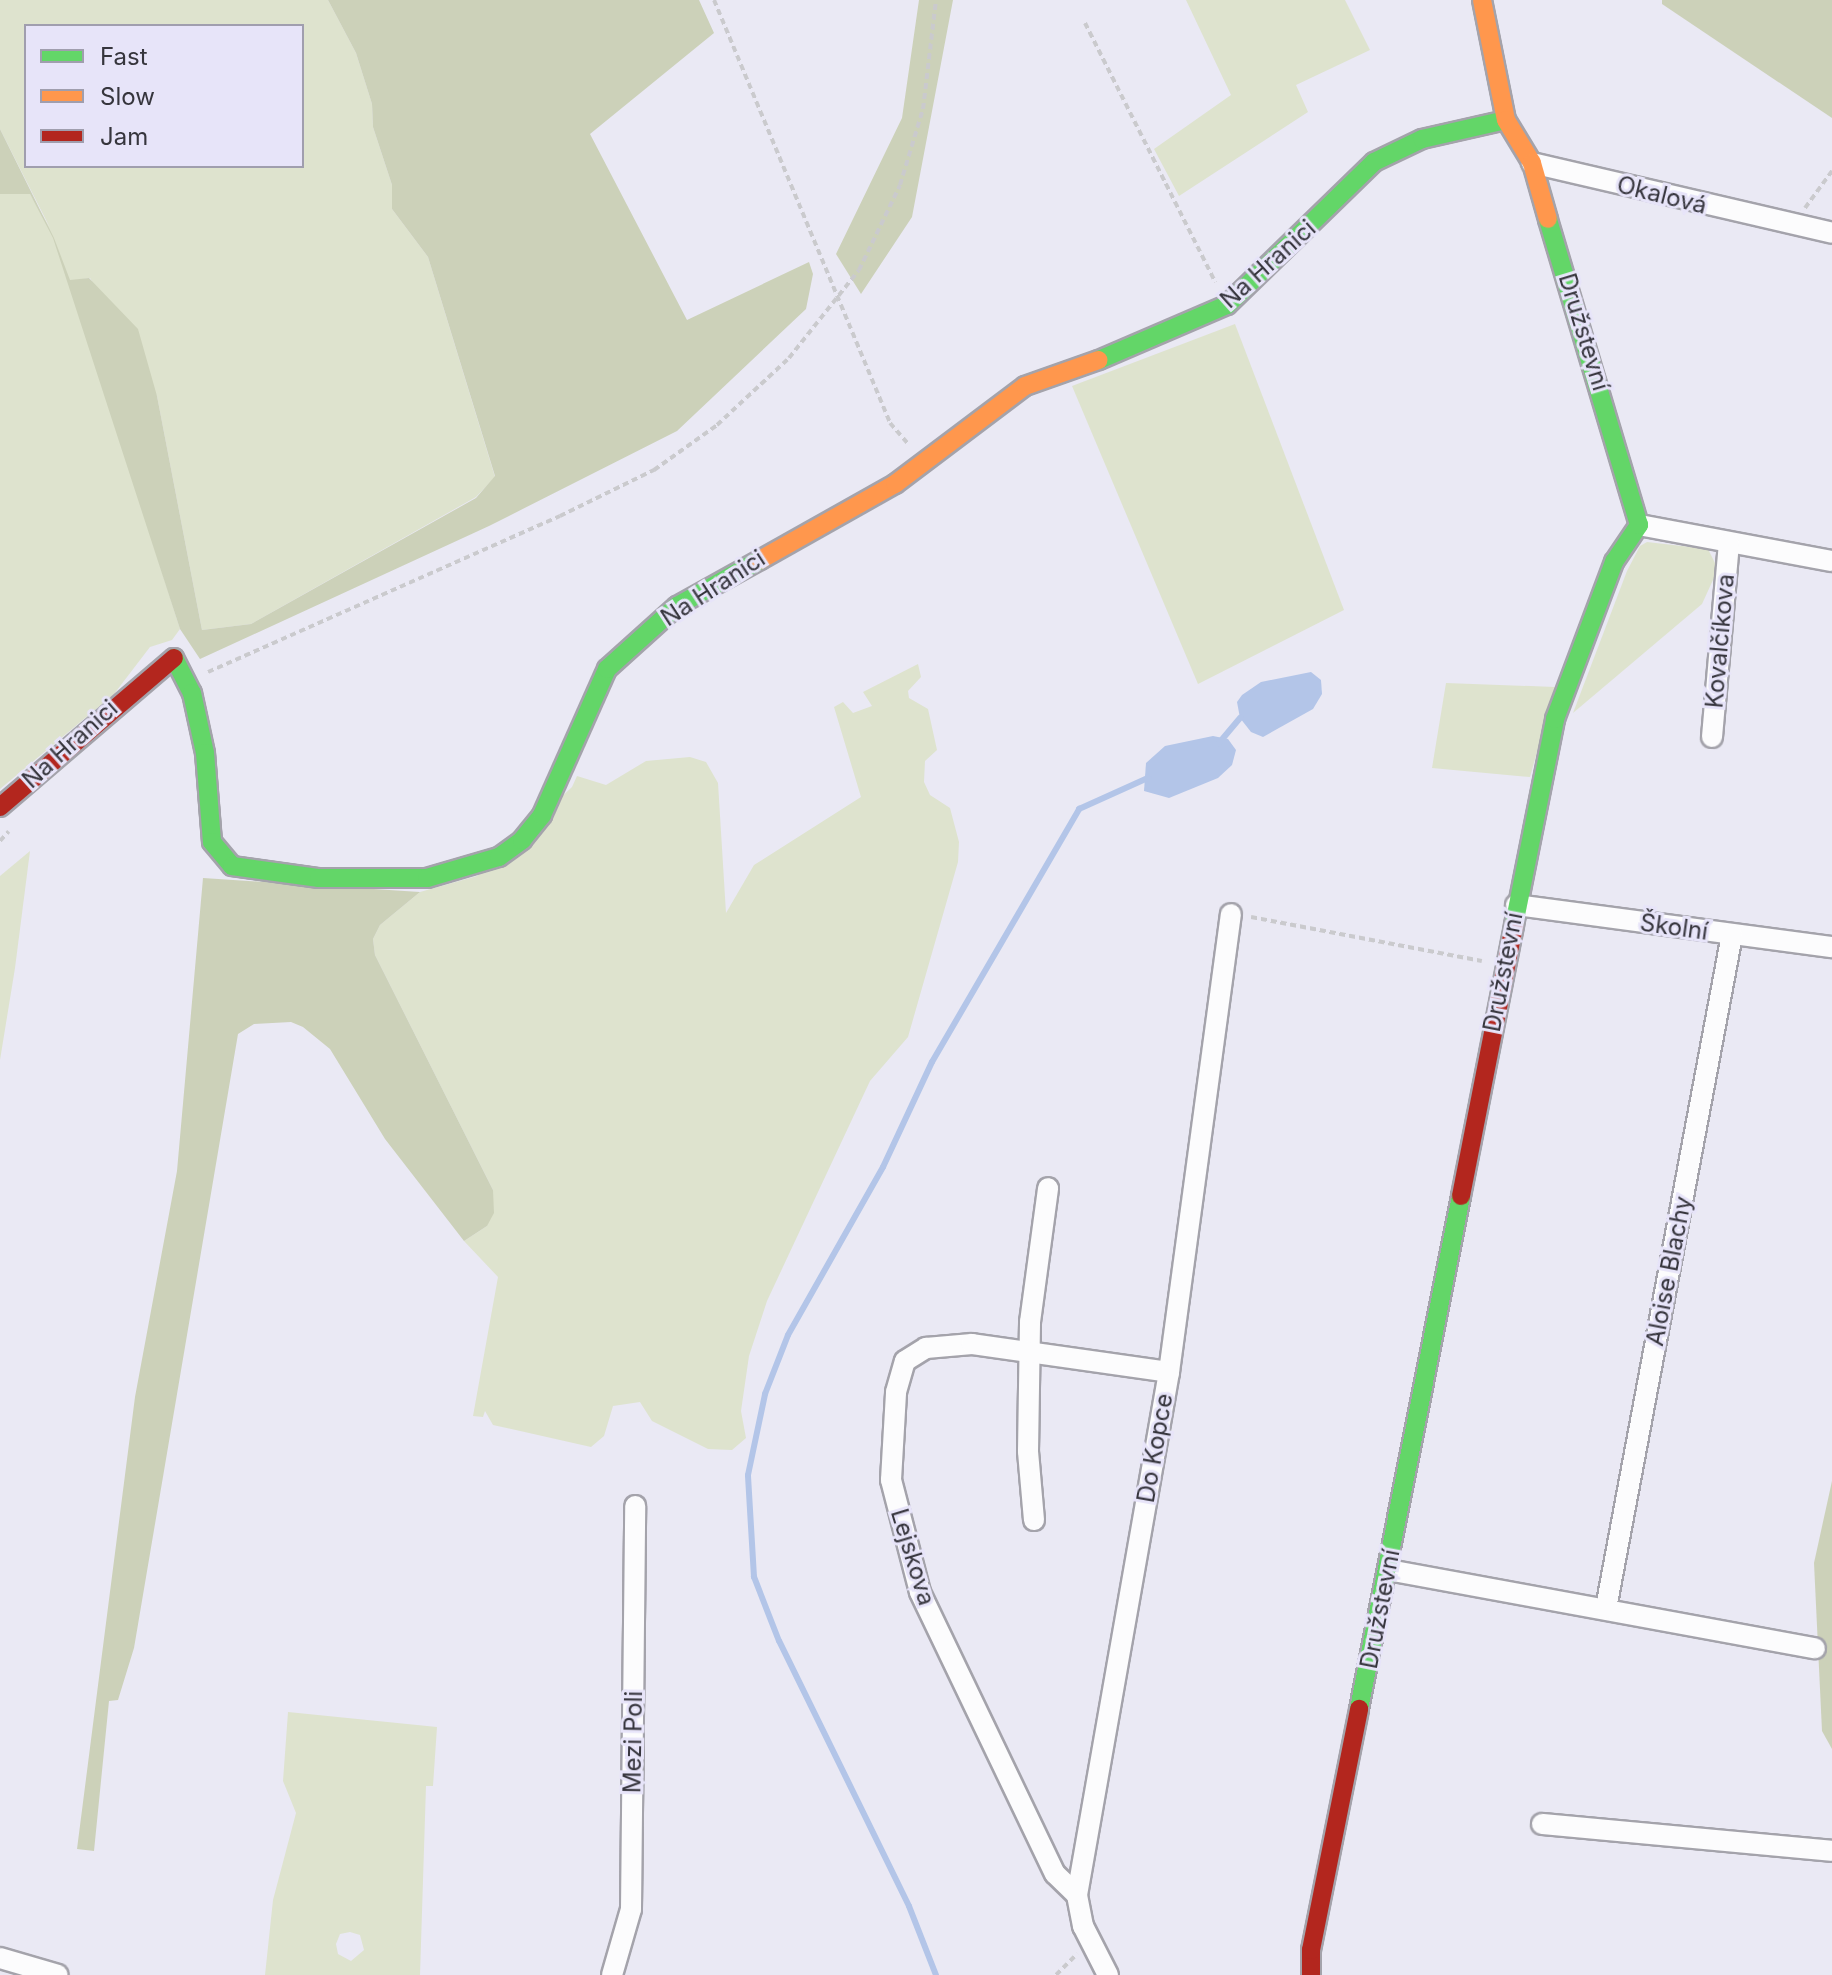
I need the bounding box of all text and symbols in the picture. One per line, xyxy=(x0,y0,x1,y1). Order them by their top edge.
legend xyxy=(24,24,304,168)
text: Fast xyxy=(100,42,148,71)
text: Slow xyxy=(100,82,155,111)
text: Jam xyxy=(100,122,148,151)
street label: Okalová xyxy=(1614,170,1710,220)
street label: Na Hranici xyxy=(1214,214,1322,314)
street label: Družstevní xyxy=(1553,270,1615,394)
street label: Na Hranici xyxy=(656,544,770,632)
street label: Kovalčíkova xyxy=(1700,573,1740,709)
street label: Na Hranici xyxy=(16,694,124,794)
street label: Školní xyxy=(1638,908,1710,946)
street label: Družstevní xyxy=(1477,910,1529,1034)
street label: Aloise Blachy xyxy=(1640,1194,1698,1348)
street label: Do Kopce xyxy=(1131,1391,1179,1505)
street label: Lejskova xyxy=(885,1505,941,1609)
street label: Družstevní xyxy=(1354,1547,1406,1671)
street label: Mezi Poli xyxy=(618,1691,648,1793)

